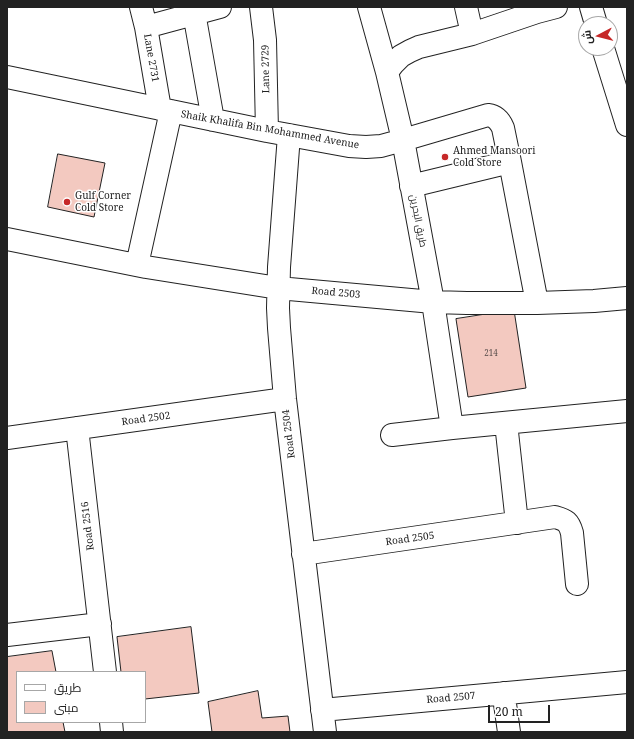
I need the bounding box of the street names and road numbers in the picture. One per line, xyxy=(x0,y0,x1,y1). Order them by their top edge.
street label: Lane 2731 xyxy=(141,33,161,83)
street label: Lane 2729 xyxy=(260,45,272,93)
street label: Shaik Khalifa Bin Mohammed Avenue xyxy=(180,108,360,152)
street label: طريق البحرين xyxy=(407,194,429,248)
street label: Road 2503 xyxy=(311,285,361,301)
street label: Road 2504 xyxy=(280,409,298,459)
street label: Road 2502 xyxy=(121,410,171,428)
street label: Road 2516 xyxy=(79,501,97,551)
street label: Road 2505 xyxy=(385,530,435,548)
street label: Road 2507 xyxy=(426,690,476,706)

